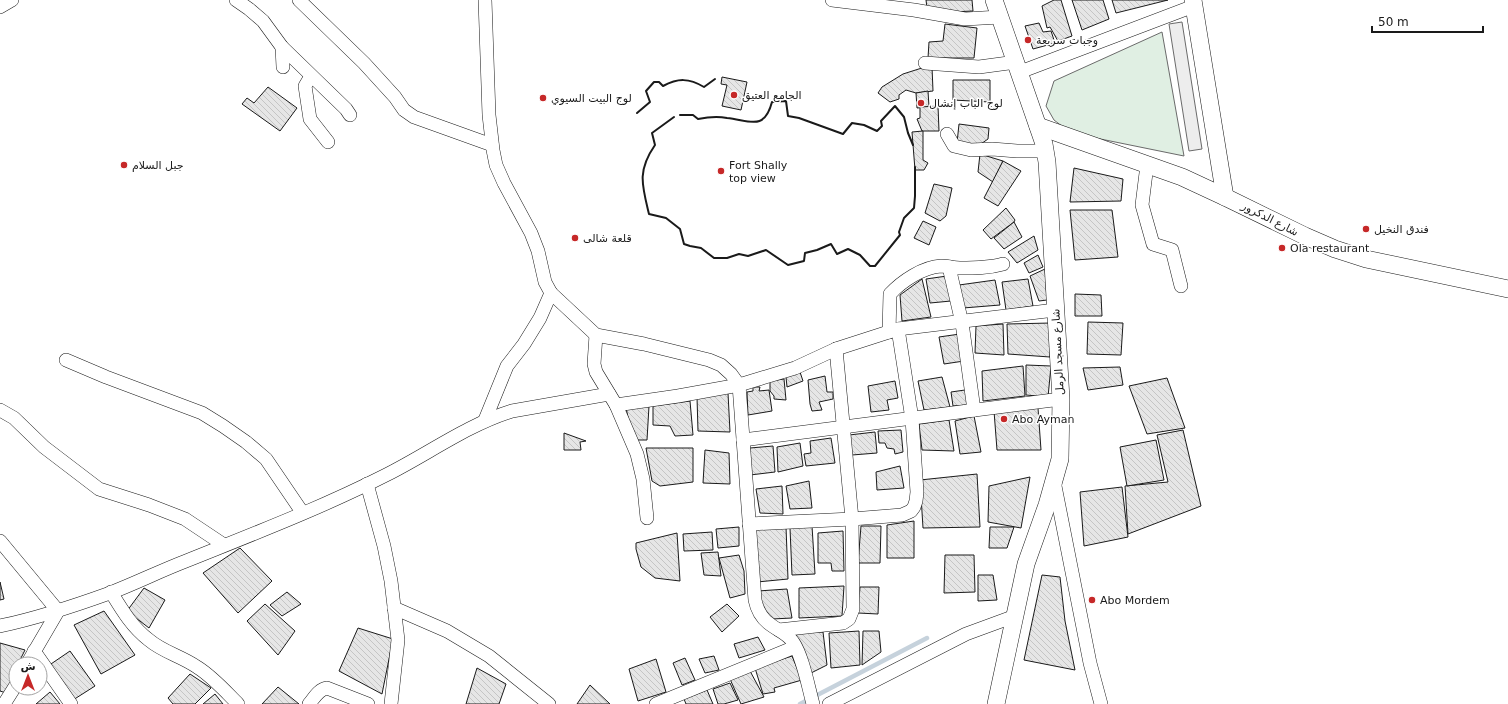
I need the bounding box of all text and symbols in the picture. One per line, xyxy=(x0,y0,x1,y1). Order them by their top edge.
scale bar xyxy=(1372,8,1483,34)
text: 50 m xyxy=(1378,15,1409,29)
place label: وجبات سريعة xyxy=(1036,34,1098,47)
marker: وجبات سريعة xyxy=(1023,35,1033,45)
place label: الجامع العتيق xyxy=(742,89,802,103)
marker: الجامع العتيق xyxy=(729,90,739,100)
place label: لوج البيت السيوي xyxy=(551,92,632,105)
marker: لوج البيت السيوي xyxy=(538,93,548,103)
place label: لوج الباب إنشال xyxy=(929,97,1003,110)
marker: لوج الباب إنشال xyxy=(916,98,926,108)
place label: جبل السلام xyxy=(132,159,184,172)
place label: Fort Shally top view xyxy=(729,159,788,185)
marker: جبل السلام xyxy=(119,160,129,170)
marker: Fort Shally top view xyxy=(716,166,726,176)
street label: شارع الدكرور xyxy=(1239,199,1301,239)
place label: فندق النخيل xyxy=(1374,223,1429,236)
marker: فندق النخيل xyxy=(1361,224,1371,234)
place label: قلعة شالى xyxy=(583,232,632,245)
marker: قلعة شالى xyxy=(570,233,580,243)
place label: Ola restaurant xyxy=(1290,242,1370,255)
marker: Ola restaurant xyxy=(1277,243,1287,253)
street label: شارع مسجد الرمل xyxy=(1049,308,1067,396)
place label: Abo Ayman xyxy=(1012,413,1074,426)
marker: Abo Ayman xyxy=(999,414,1009,424)
place label: Abo Mordem xyxy=(1100,594,1170,607)
marker: Abo Mordem xyxy=(1087,595,1097,605)
north arrow xyxy=(8,656,48,696)
text: ش xyxy=(20,660,36,673)

